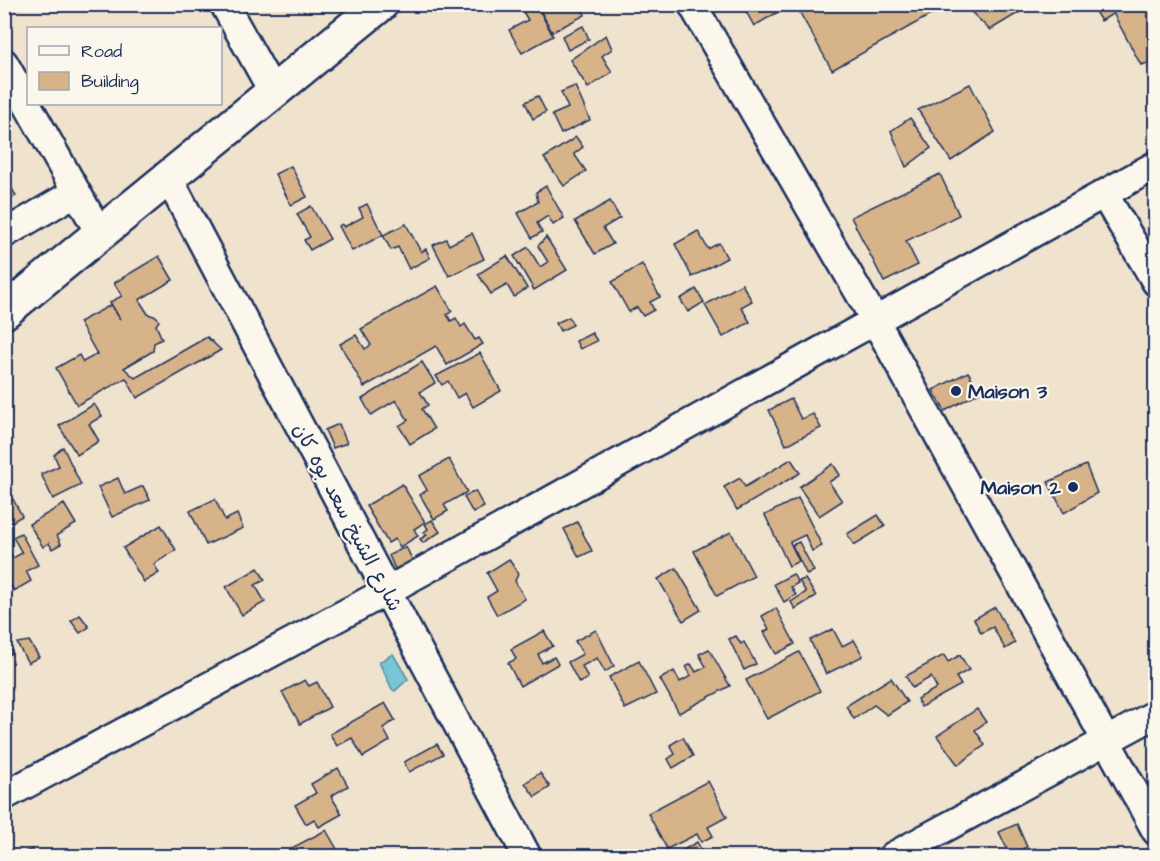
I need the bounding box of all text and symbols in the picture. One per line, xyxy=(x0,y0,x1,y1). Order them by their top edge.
legend xyxy=(27,27,222,105)
text: Road xyxy=(81,39,122,64)
text: Building xyxy=(81,69,139,95)
place label: Maison 3 xyxy=(968,378,1048,406)
marker: Maison 3 xyxy=(949,384,963,398)
street label: شارع الشيخ سعد بوه كان xyxy=(286,418,409,616)
place label: Maison 2 xyxy=(981,474,1062,502)
marker: Maison 2 xyxy=(1066,480,1080,494)

